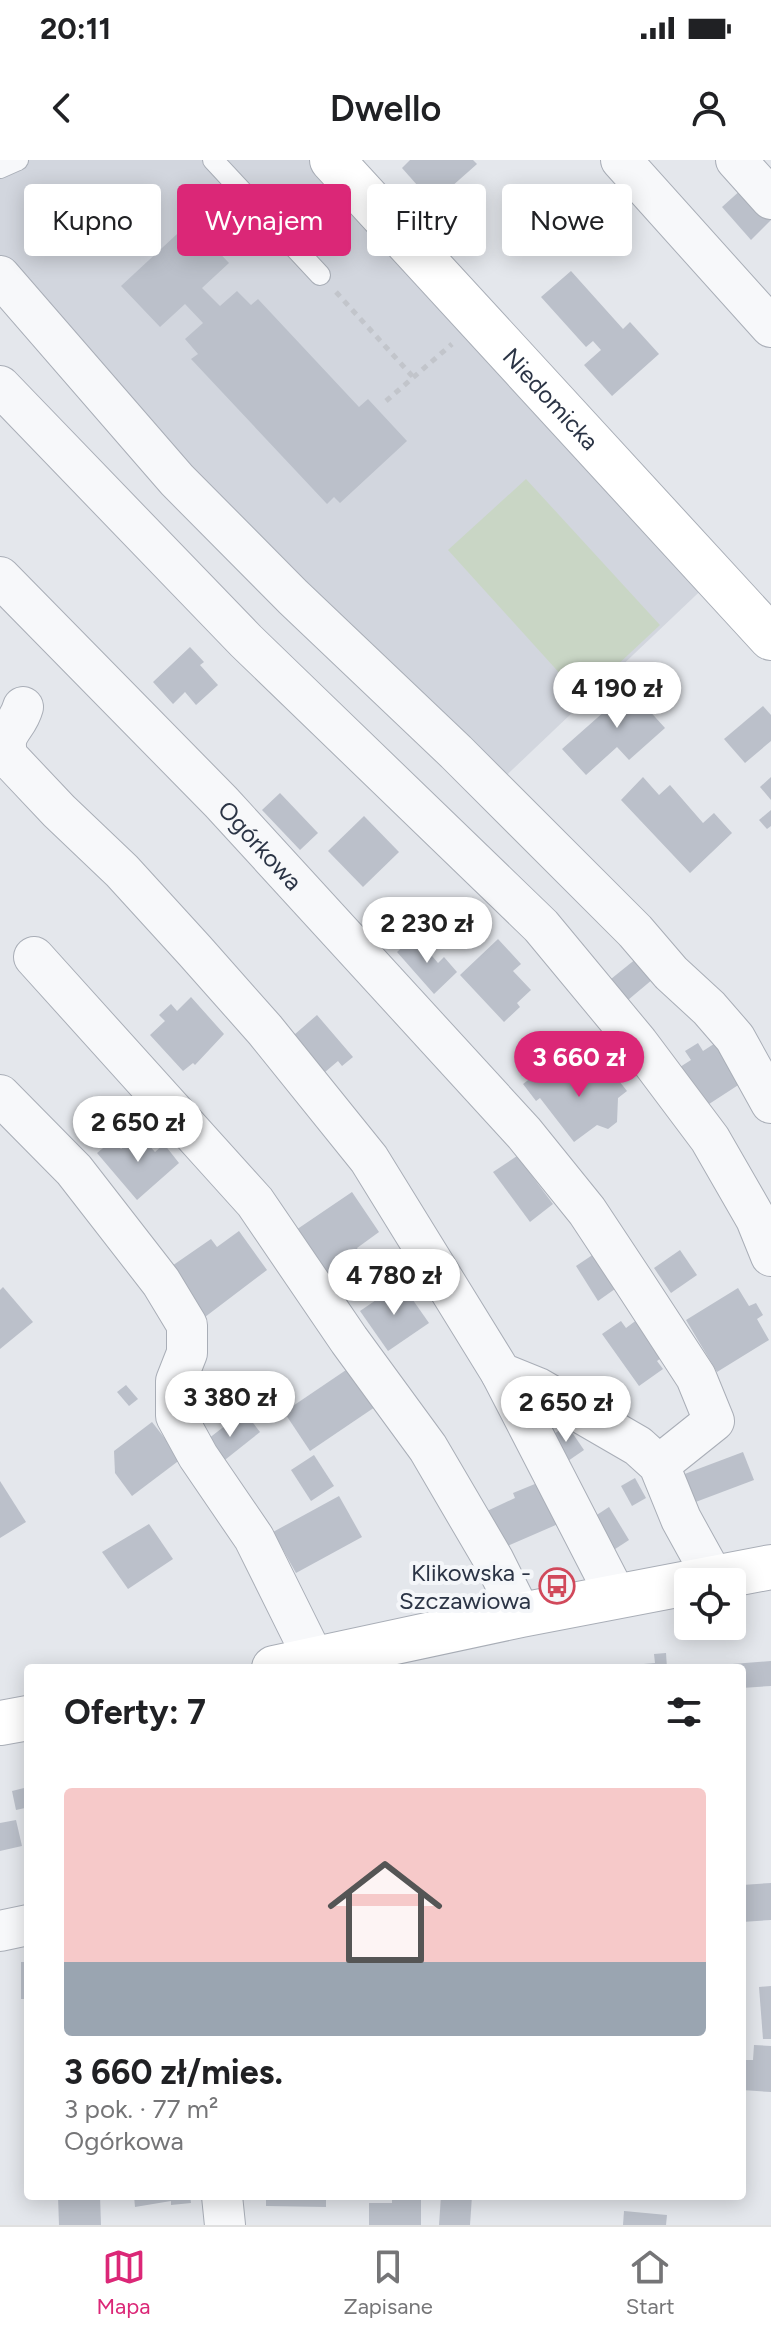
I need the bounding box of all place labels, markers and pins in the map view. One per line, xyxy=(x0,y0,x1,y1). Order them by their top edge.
pin: 4 190 zł xyxy=(534,662,700,730)
pin: 2 230 zł xyxy=(344,897,510,965)
pin: 3 660 zł xyxy=(496,1031,662,1099)
pin: 2 650 zł xyxy=(55,1096,221,1164)
pin: 4 780 zł xyxy=(311,1249,477,1317)
pin: 3 380 zł xyxy=(147,1371,313,1439)
pin: 2 650 zł xyxy=(483,1376,649,1444)
place label: Klikowska - Szczawiowa xyxy=(399,1558,531,1615)
bus stop icon: Klikowska - Szczawiowa xyxy=(538,1567,576,1605)

